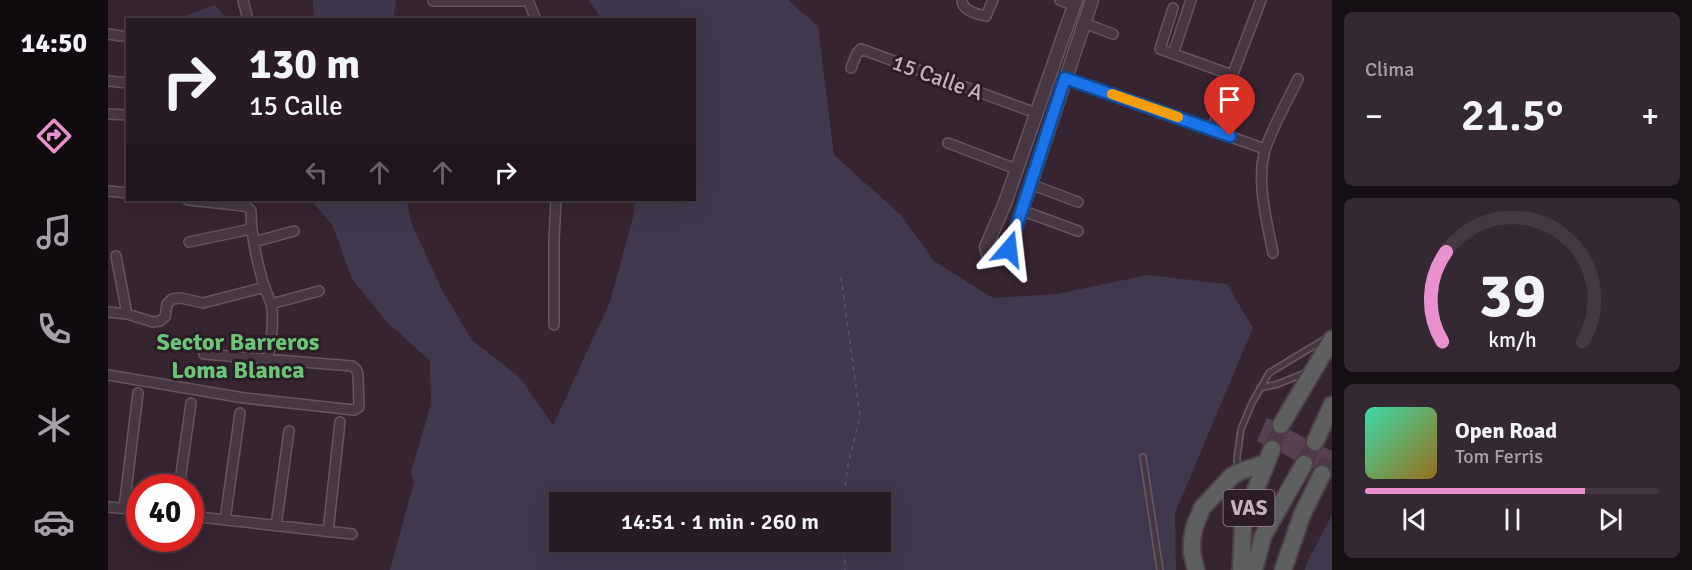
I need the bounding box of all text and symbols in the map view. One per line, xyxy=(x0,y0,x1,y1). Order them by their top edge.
text: 14:50 xyxy=(21,27,87,60)
text: 130 m xyxy=(249,39,360,90)
icon: right xyxy=(150,42,228,120)
street label: 15 Calle A xyxy=(889,49,987,107)
text: Clima xyxy=(1365,57,1414,82)
pin xyxy=(1204,74,1255,136)
icon: arrive xyxy=(1213,83,1246,116)
text: 21.5° xyxy=(1461,88,1563,143)
text: 15 Calle xyxy=(249,90,343,123)
text: − xyxy=(1365,96,1383,137)
text: + xyxy=(1641,96,1659,137)
icon: directions xyxy=(33,115,75,157)
icon: left xyxy=(300,156,333,189)
icon: ahead xyxy=(363,156,396,189)
icon: ahead xyxy=(426,156,459,189)
icon: right xyxy=(489,156,522,189)
icon: music xyxy=(33,211,75,253)
position arrow xyxy=(977,217,1041,281)
text: 39 xyxy=(1478,257,1546,334)
icon: phone xyxy=(33,308,75,350)
district label: Sector Barreros Loma Blanca xyxy=(157,327,320,385)
text: km/h xyxy=(1488,327,1536,353)
icon: climate xyxy=(33,404,75,446)
text: Open Road xyxy=(1455,417,1557,444)
text: Tom Ferris xyxy=(1455,444,1543,469)
speed limit sign: 40 xyxy=(126,474,204,552)
road number: VAS xyxy=(1224,490,1274,526)
icon: car xyxy=(33,501,75,543)
icon: previous xyxy=(1398,503,1431,536)
icon: pause xyxy=(1496,503,1529,536)
icon: next xyxy=(1594,503,1627,536)
text: 14:51 · 1 min · 260 m xyxy=(621,508,819,535)

